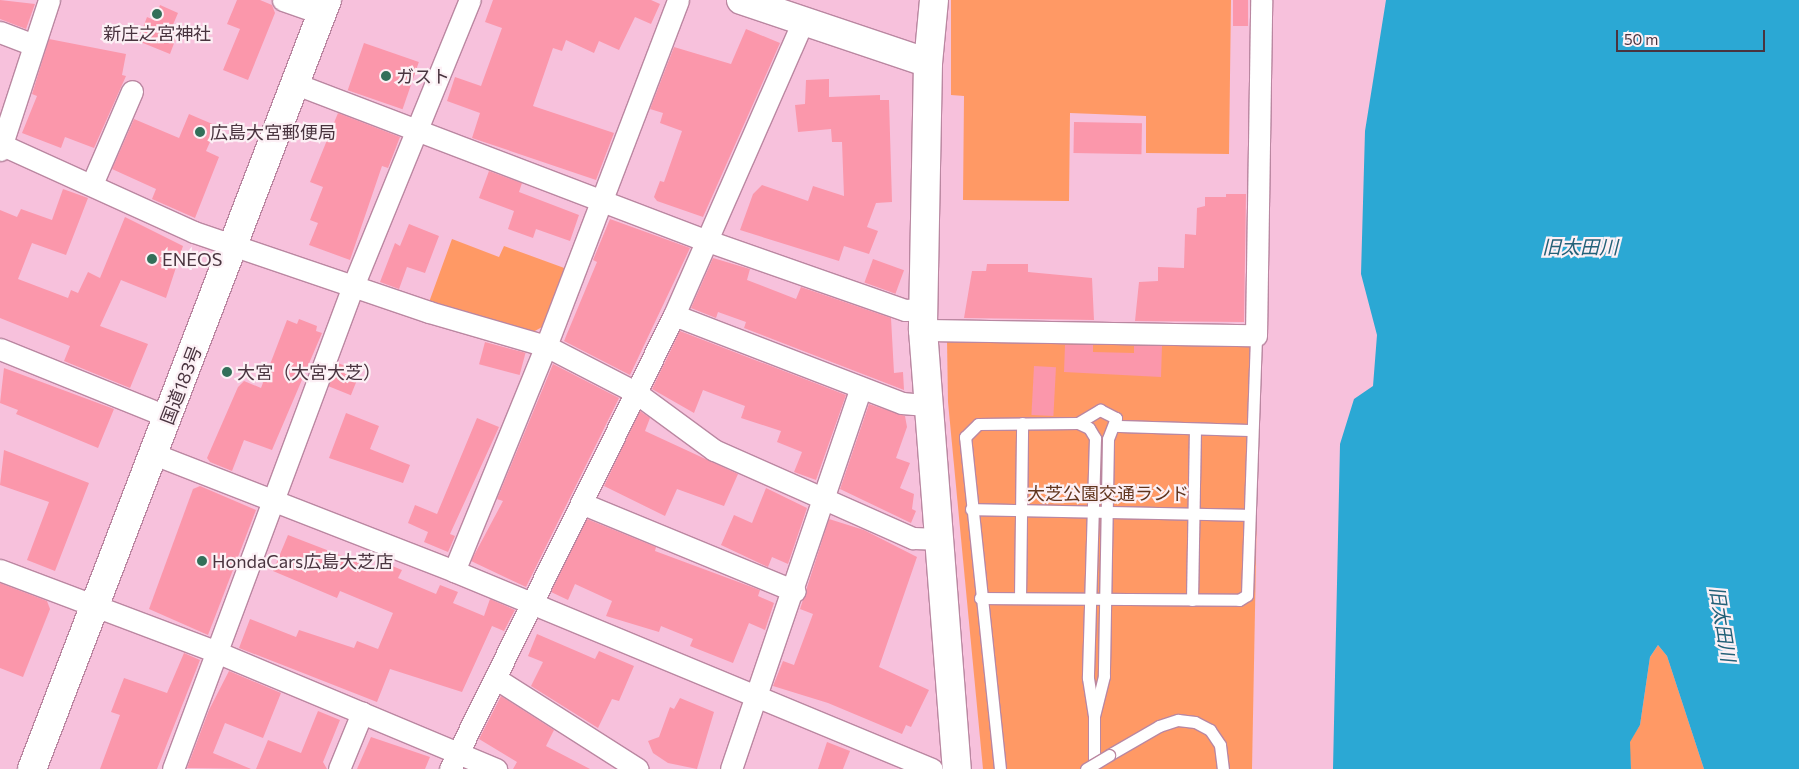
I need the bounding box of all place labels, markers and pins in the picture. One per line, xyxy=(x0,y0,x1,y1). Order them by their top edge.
marker: 新庄之宮神社 xyxy=(151,8,163,20)
place label: 新庄之宮神社 xyxy=(103,22,211,44)
place label: ガスト xyxy=(396,65,450,87)
marker: ガスト xyxy=(380,70,392,82)
place label: 広島大宮郵便局 xyxy=(210,121,336,143)
marker: 広島大宮郵便局 xyxy=(194,126,206,138)
place label: ENEOS xyxy=(162,248,222,270)
marker: ENEOS xyxy=(146,253,158,265)
place label: 大宮（大宮大芝） xyxy=(237,361,381,383)
marker: 大宮（大宮大芝） xyxy=(221,366,233,378)
place label: HondaCars広島大芝店 xyxy=(212,550,393,572)
marker: HondaCars広島大芝店 xyxy=(196,555,208,567)

